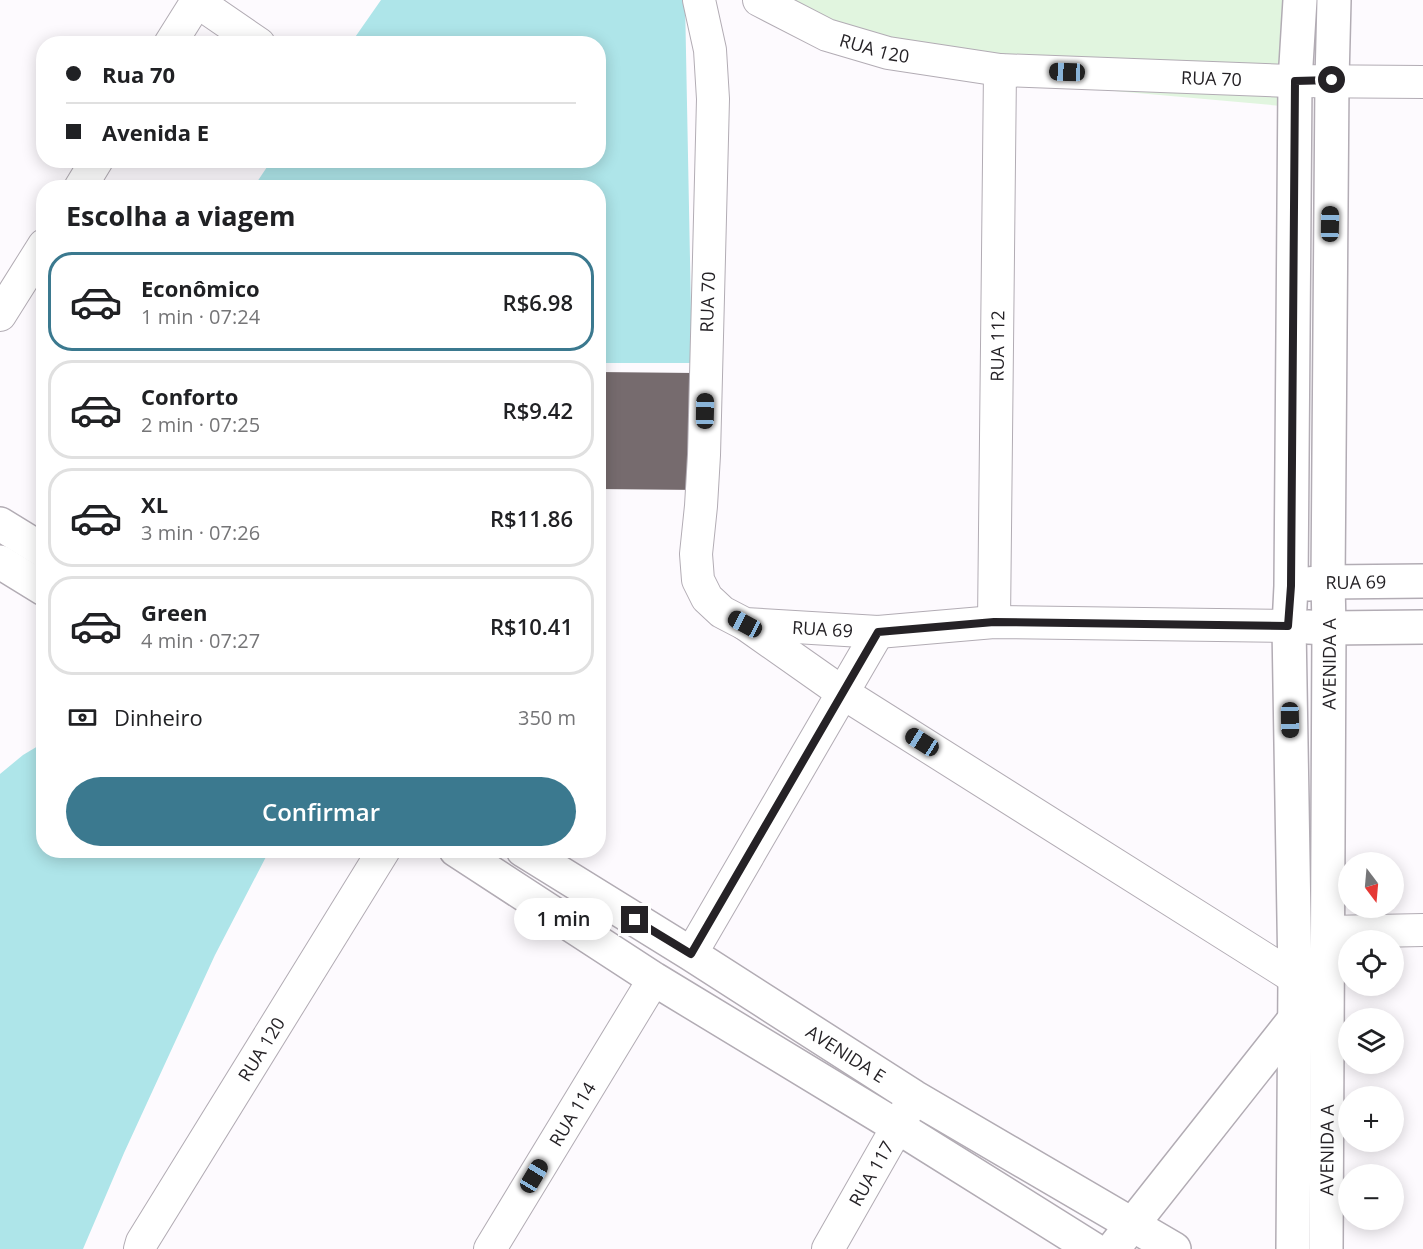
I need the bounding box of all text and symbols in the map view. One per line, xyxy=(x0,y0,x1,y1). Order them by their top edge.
street label: RUA 120 xyxy=(837,27,911,68)
text: Rua 70 xyxy=(102,59,175,89)
car xyxy=(1049,62,1085,82)
street label: RUA 70 xyxy=(1181,65,1242,91)
route start xyxy=(1318,66,1345,93)
text: Avenida E xyxy=(102,117,209,147)
text: Escolha a viagem xyxy=(66,197,295,234)
car xyxy=(1321,206,1339,242)
street label: RUA 70 xyxy=(694,271,720,333)
text: Econômico xyxy=(141,273,260,303)
icon: car xyxy=(69,275,123,329)
text: R$6.98 xyxy=(503,287,573,317)
text: 1 min · 07:24 xyxy=(141,303,260,330)
street label: RUA 112 xyxy=(985,310,1009,382)
text: Conforto xyxy=(141,381,238,411)
icon: car xyxy=(69,383,123,437)
car xyxy=(696,393,714,429)
text: R$9.42 xyxy=(503,395,573,425)
text: 2 min · 07:25 xyxy=(141,411,260,438)
text: XL xyxy=(141,489,168,519)
icon: car xyxy=(69,491,123,545)
text: R$11.86 xyxy=(490,503,573,533)
text: 3 min · 07:26 xyxy=(141,519,260,546)
street label: RUA 69 xyxy=(1325,569,1386,594)
text: Green xyxy=(141,597,207,627)
icon: car xyxy=(69,599,123,653)
car xyxy=(725,608,765,640)
text: R$10.41 xyxy=(490,611,573,641)
street label: RUA 69 xyxy=(791,615,854,642)
street label: AVENIDA A xyxy=(1317,618,1341,710)
text: 4 min · 07:27 xyxy=(141,627,260,654)
icon: cash xyxy=(66,701,99,734)
text: Dinheiro xyxy=(114,702,203,732)
car xyxy=(1281,702,1299,738)
text: 350 m xyxy=(518,704,576,731)
car xyxy=(902,725,942,759)
button: Confirmar xyxy=(66,777,576,846)
north arrow xyxy=(1338,852,1404,918)
map controls xyxy=(1338,852,1404,1230)
callout: 1 min xyxy=(515,899,614,941)
text: 1 min xyxy=(537,905,591,932)
route end xyxy=(621,906,648,933)
button: locate xyxy=(1338,930,1404,996)
button: layers xyxy=(1338,1008,1404,1074)
street label: RUA 120 xyxy=(232,1012,290,1086)
street label: AVENIDA E xyxy=(802,1019,891,1088)
street label: RUA 114 xyxy=(543,1077,601,1151)
button: + xyxy=(1338,1086,1404,1152)
street label: AVENIDA A xyxy=(1314,1104,1339,1196)
street label: RUA 117 xyxy=(843,1136,899,1210)
car xyxy=(517,1156,551,1196)
button: − xyxy=(1338,1164,1404,1230)

